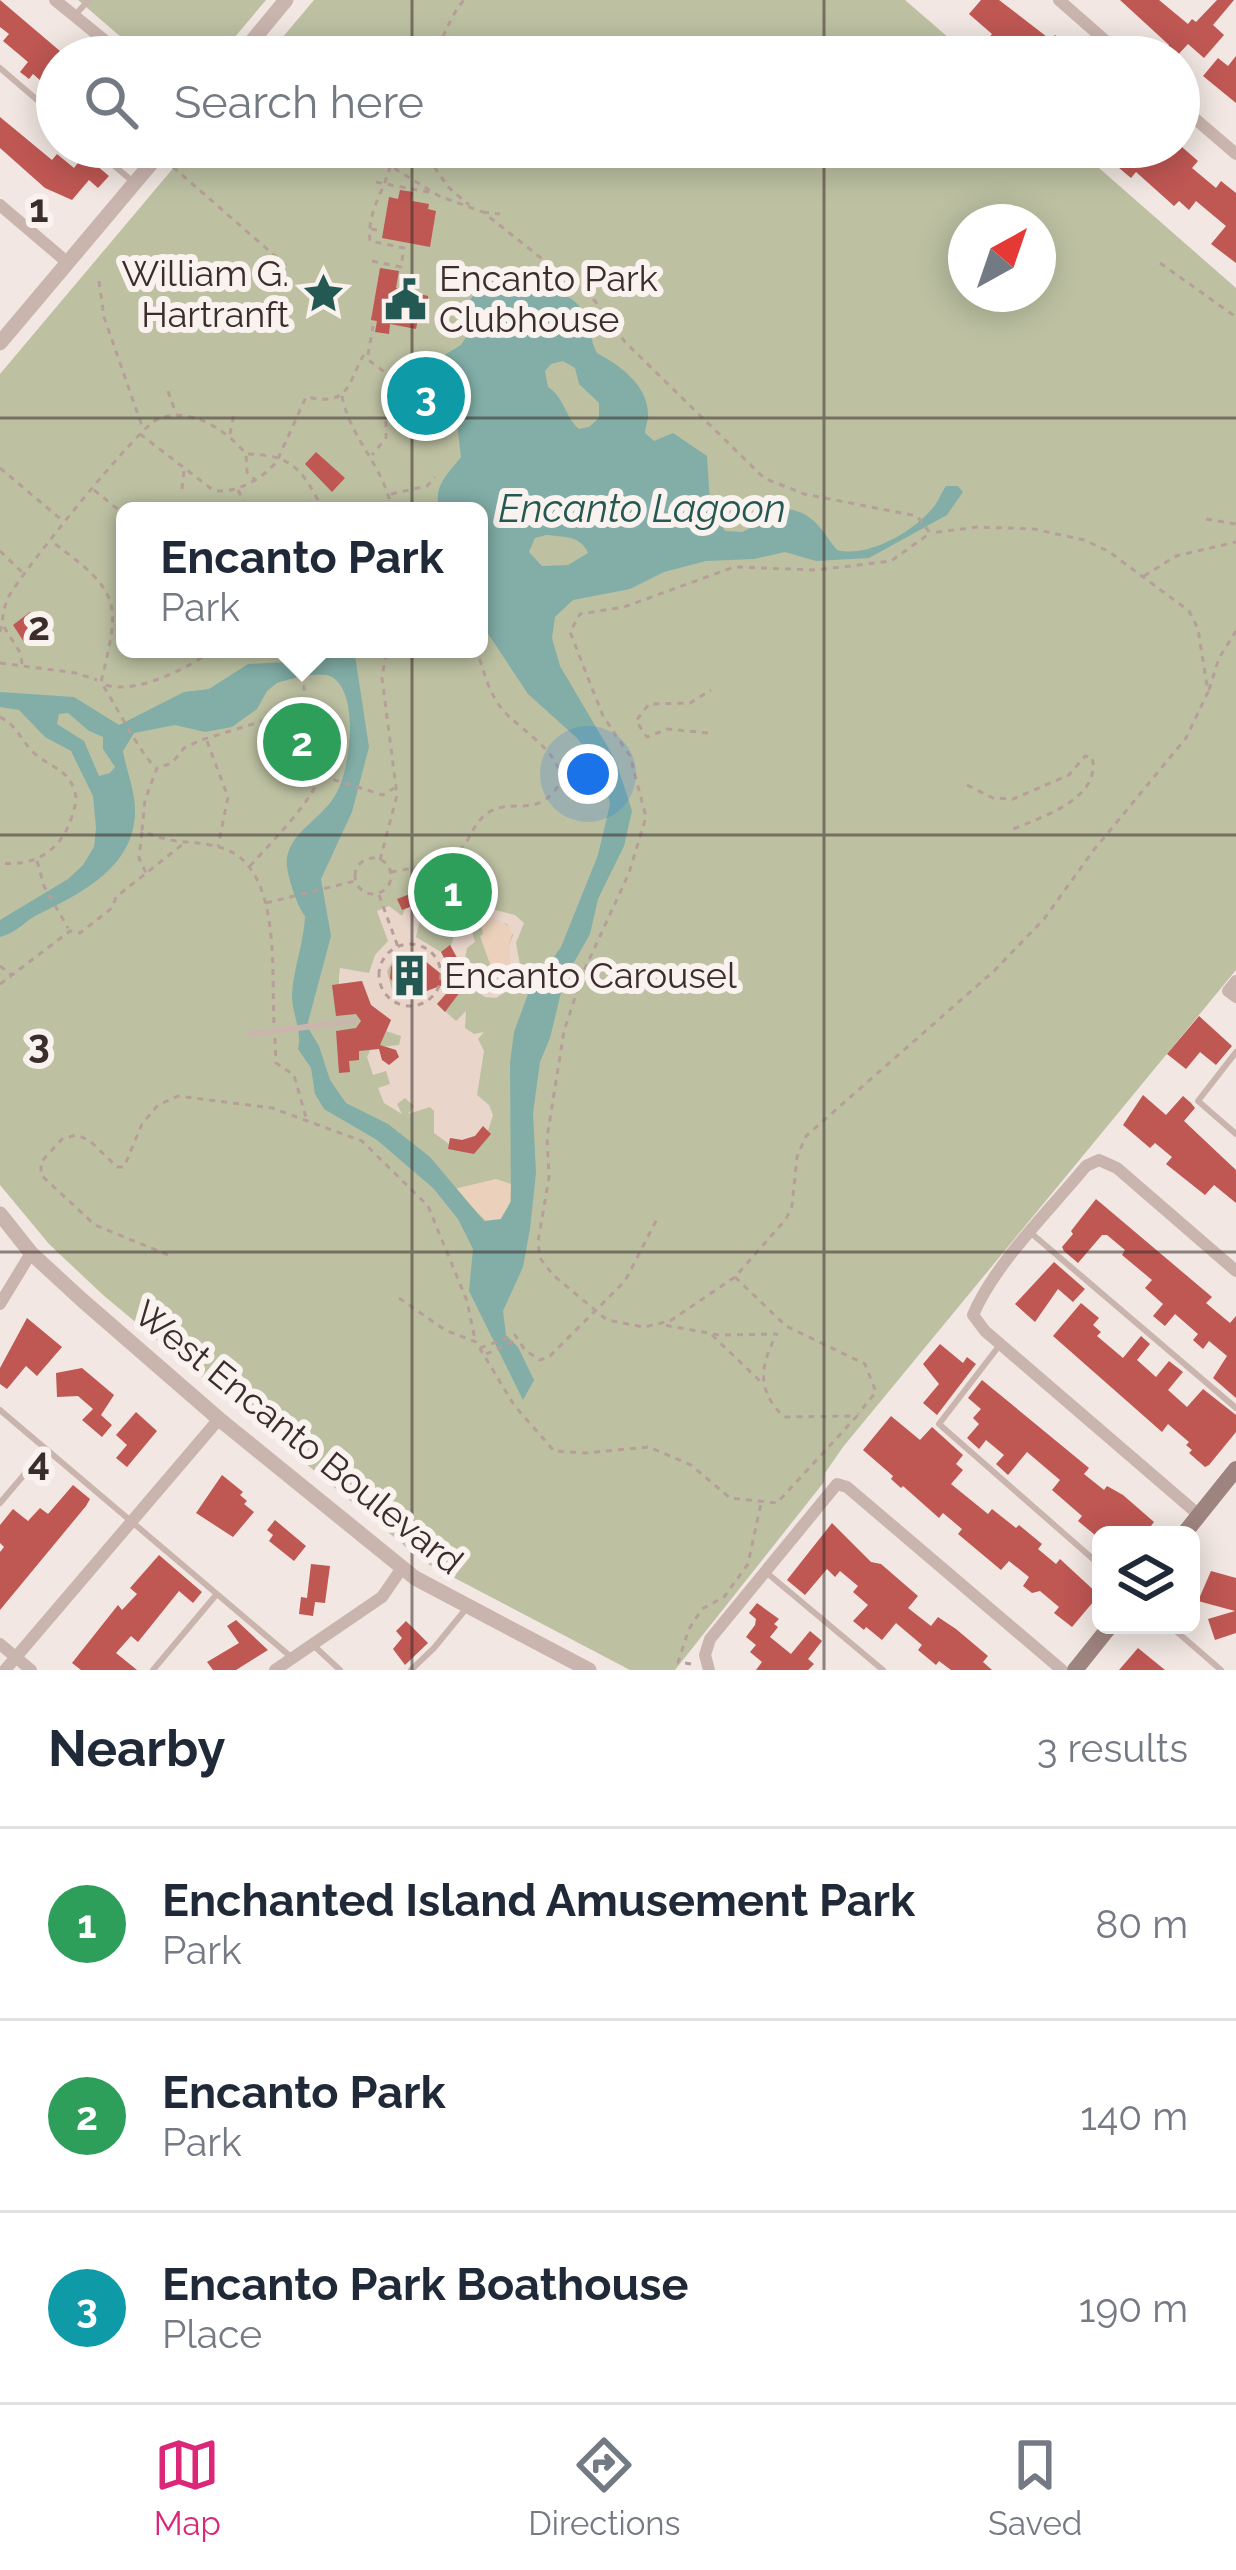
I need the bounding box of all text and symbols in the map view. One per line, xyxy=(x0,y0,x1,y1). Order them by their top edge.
search box xyxy=(36,36,1200,168)
icon: search xyxy=(78,69,144,135)
text: Search here xyxy=(174,76,424,129)
text: 1 xyxy=(29,185,49,231)
north arrow xyxy=(948,204,1056,312)
place label: William G. Hartranft xyxy=(122,252,289,335)
place label: Encanto Park Clubhouse xyxy=(439,257,658,340)
place icon: William G. Hartranft xyxy=(300,271,346,317)
public building icon: Encanto Park Clubhouse xyxy=(382,276,428,322)
pin: 3 xyxy=(387,351,465,441)
water label: Encanto Lagoon xyxy=(498,485,786,531)
popup xyxy=(116,502,488,658)
text: Encanto Park xyxy=(160,531,444,584)
text: Park xyxy=(160,584,240,630)
text: 2 xyxy=(28,603,50,649)
pin: 2 xyxy=(263,697,341,787)
your location xyxy=(558,744,618,804)
pin: 1 xyxy=(414,847,492,937)
building icon: Encanto Carousel xyxy=(387,952,433,998)
place label: Encanto Carousel xyxy=(444,954,737,996)
text: 3 xyxy=(28,1020,50,1066)
street label: West Encanto Boulevard xyxy=(126,1292,472,1582)
text: 4 xyxy=(28,1438,50,1484)
map controls xyxy=(1092,1526,1200,1634)
button: layers xyxy=(1092,1526,1200,1634)
text: Nearby xyxy=(48,1718,225,1778)
text: 3 results xyxy=(1037,1725,1188,1771)
text: Enchanted Island Amusement Park xyxy=(162,1874,915,1927)
text: 1 xyxy=(77,1901,97,1947)
text: 80 m xyxy=(1095,1901,1188,1947)
text: Park xyxy=(162,1927,242,1973)
text: Encanto Park xyxy=(162,2066,446,2119)
text: 2 xyxy=(76,2093,98,2139)
text: 140 m xyxy=(1080,2093,1188,2139)
text: Park xyxy=(162,2119,242,2165)
text: Encanto Park Boathouse xyxy=(162,2258,689,2311)
text: 3 xyxy=(76,2285,98,2331)
text: 190 m xyxy=(1079,2285,1188,2331)
text: Place xyxy=(162,2311,262,2357)
tab: Map xyxy=(154,2432,221,2543)
tab: Directions xyxy=(528,2432,681,2543)
tab: Saved xyxy=(988,2432,1082,2543)

